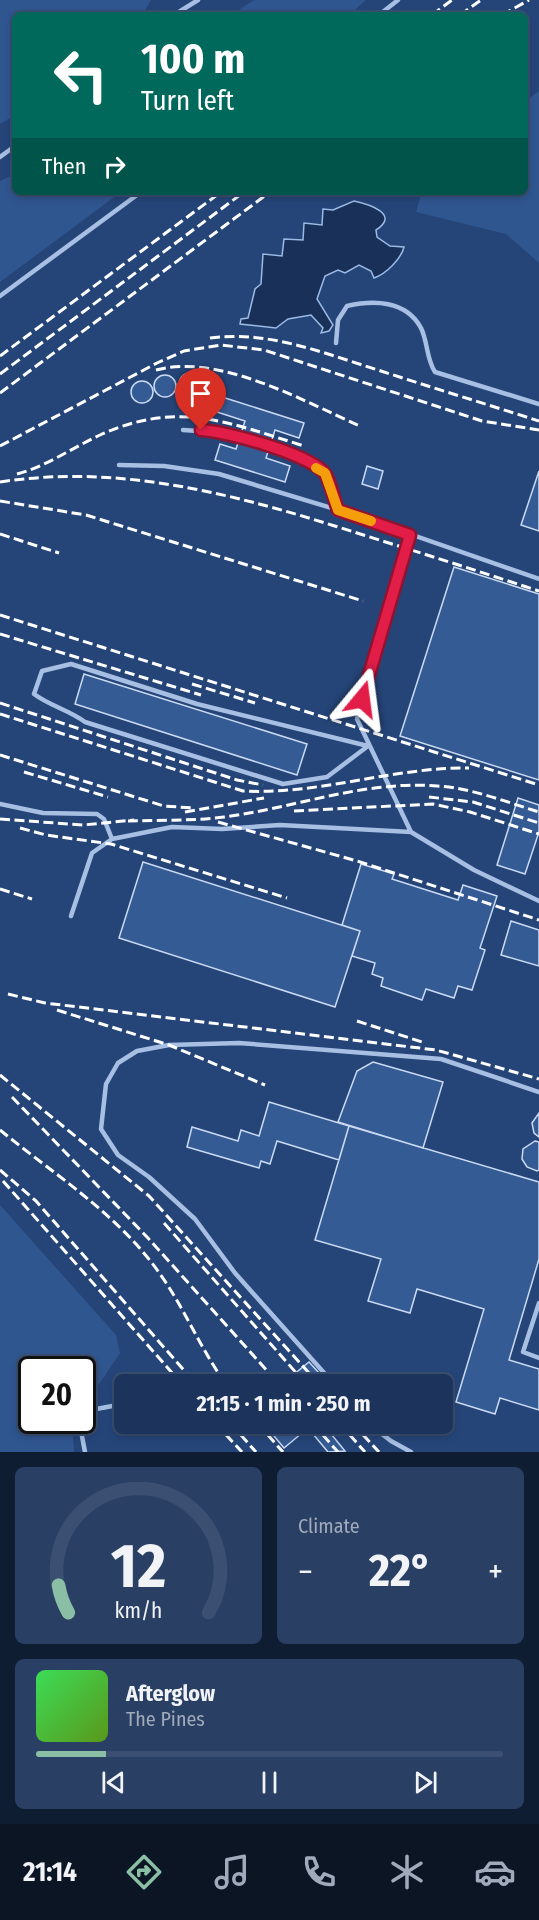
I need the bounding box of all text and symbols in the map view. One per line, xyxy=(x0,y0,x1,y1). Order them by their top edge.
text: 100 m xyxy=(141,34,245,84)
icon: left xyxy=(42,36,120,114)
text: Turn left xyxy=(141,85,234,117)
icon: right xyxy=(98,150,131,183)
text: Then xyxy=(42,153,86,180)
pin xyxy=(175,368,226,430)
icon: arrive xyxy=(184,377,217,410)
position arrow xyxy=(330,667,394,731)
speed limit sign: 20 xyxy=(18,1356,96,1434)
text: 21:15 · 1 min · 250 m xyxy=(196,1390,371,1417)
text: Climate xyxy=(298,1514,360,1538)
text: 12 xyxy=(111,1529,166,1604)
text: 22° xyxy=(369,1544,432,1598)
text: − xyxy=(298,1552,313,1592)
text: + xyxy=(488,1552,503,1592)
text: km/h xyxy=(115,1598,162,1624)
text: Afterglow xyxy=(126,1680,215,1707)
text: The Pines xyxy=(126,1707,205,1731)
icon: previous xyxy=(97,1766,130,1799)
icon: pause xyxy=(253,1766,286,1799)
icon: next xyxy=(409,1766,442,1799)
icon: directions xyxy=(123,1851,165,1893)
icon: music xyxy=(211,1851,253,1893)
icon: phone xyxy=(298,1851,340,1893)
icon: climate xyxy=(386,1851,428,1893)
icon: car xyxy=(474,1851,516,1893)
text: 21:14 xyxy=(23,1856,77,1888)

